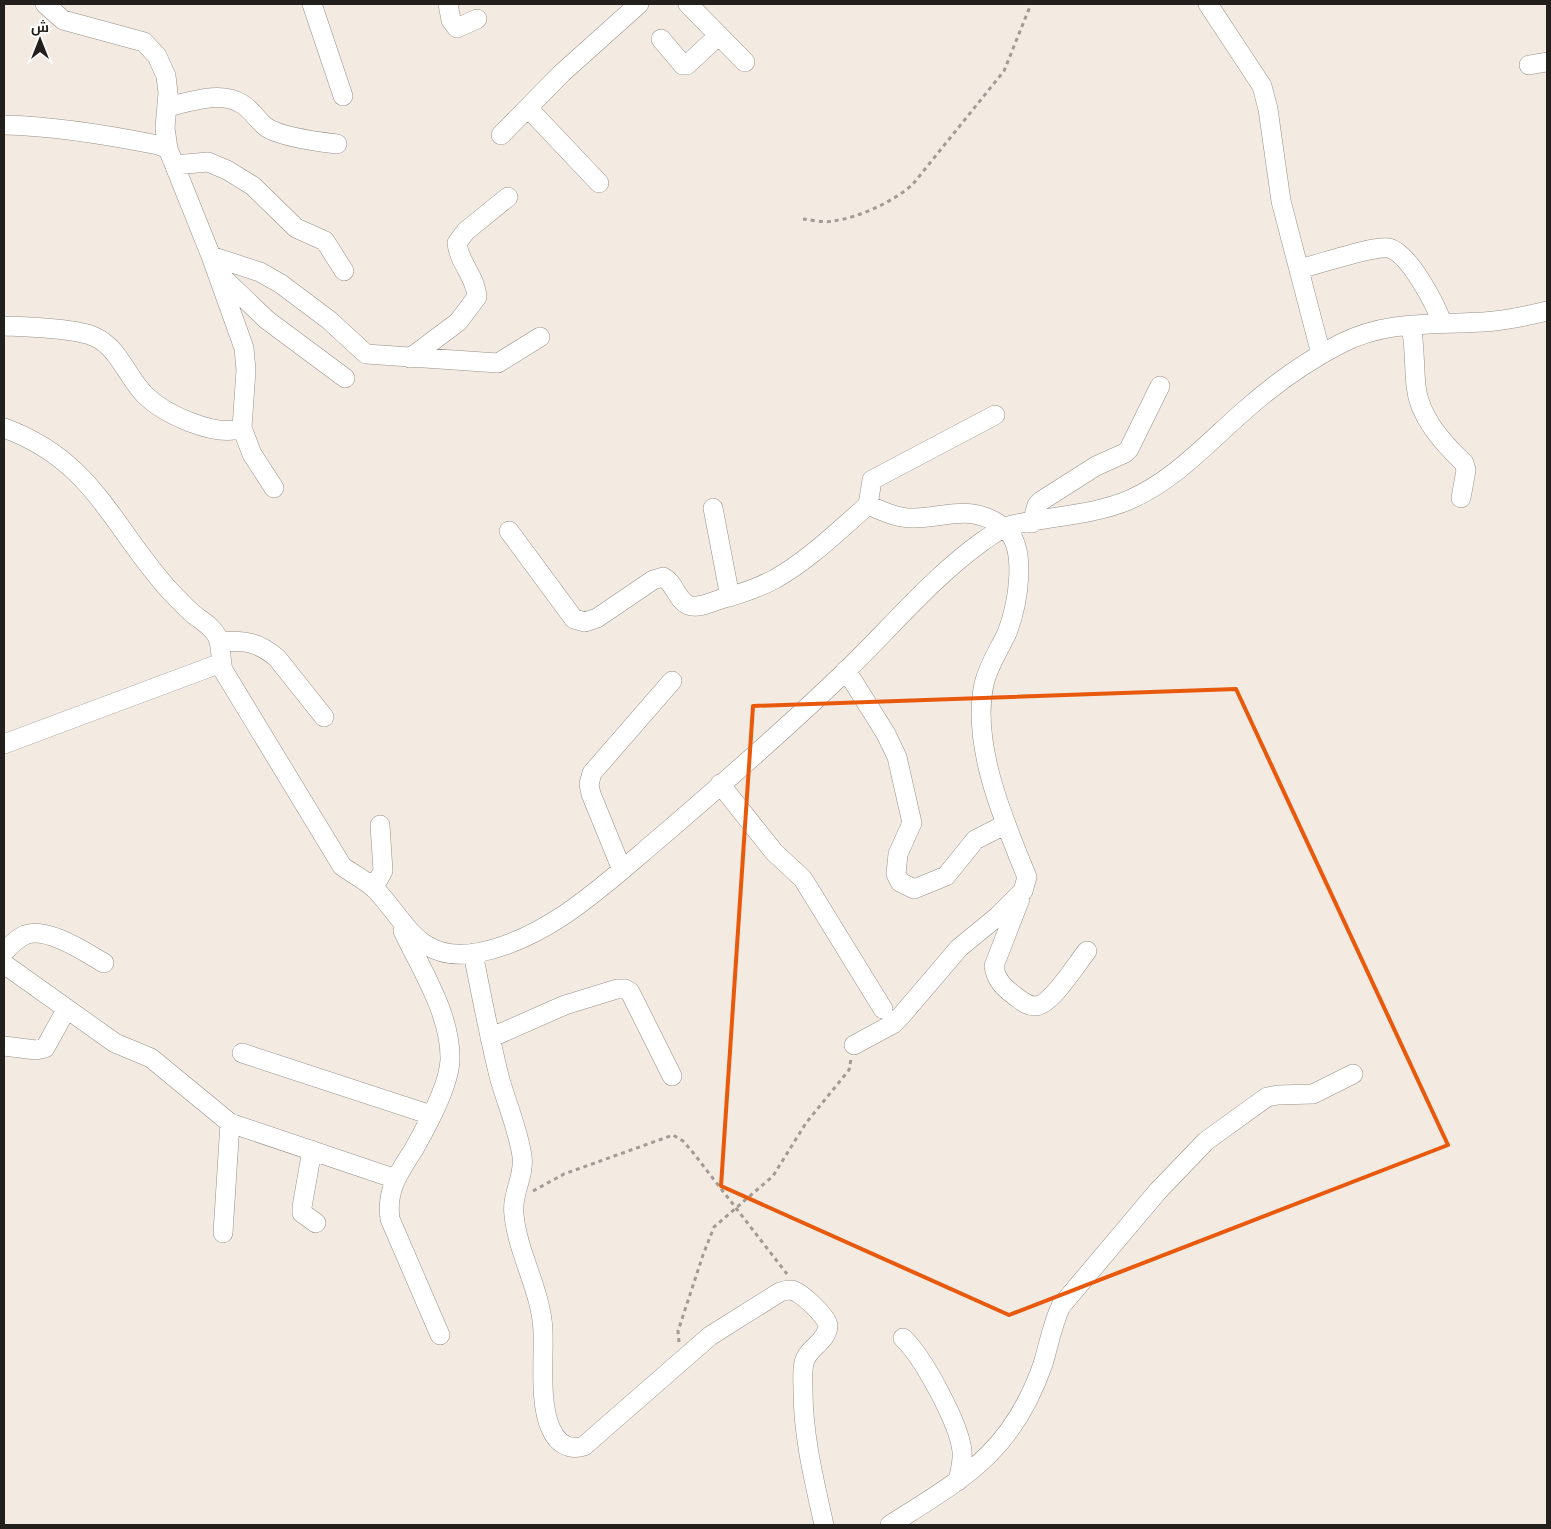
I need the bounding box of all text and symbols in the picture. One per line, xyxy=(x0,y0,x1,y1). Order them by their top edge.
north arrow xyxy=(15,15,65,65)
text: ش xyxy=(31,19,49,36)

